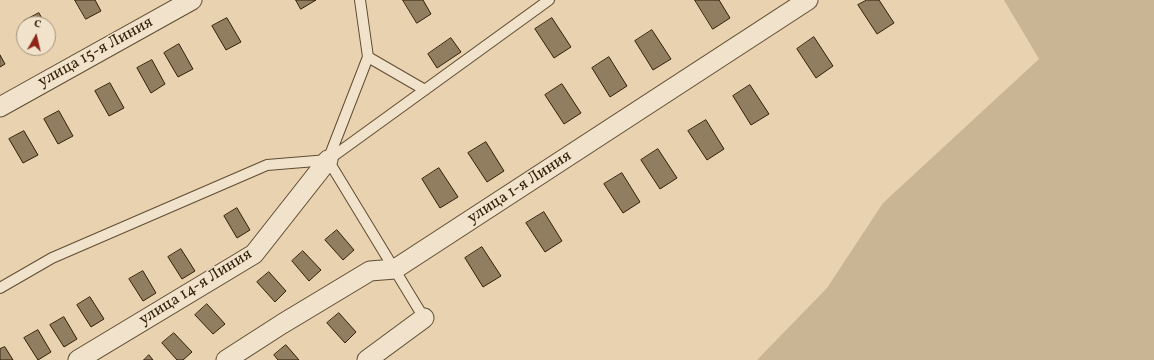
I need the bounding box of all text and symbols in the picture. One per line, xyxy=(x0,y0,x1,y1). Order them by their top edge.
street label: улица 15-я Линия xyxy=(35,14,157,92)
north arrow xyxy=(16,16,56,56)
text: С xyxy=(33,17,42,33)
street label: улица 1-я Линия xyxy=(464,147,576,229)
street label: улица 14-я Линия xyxy=(136,246,256,330)

